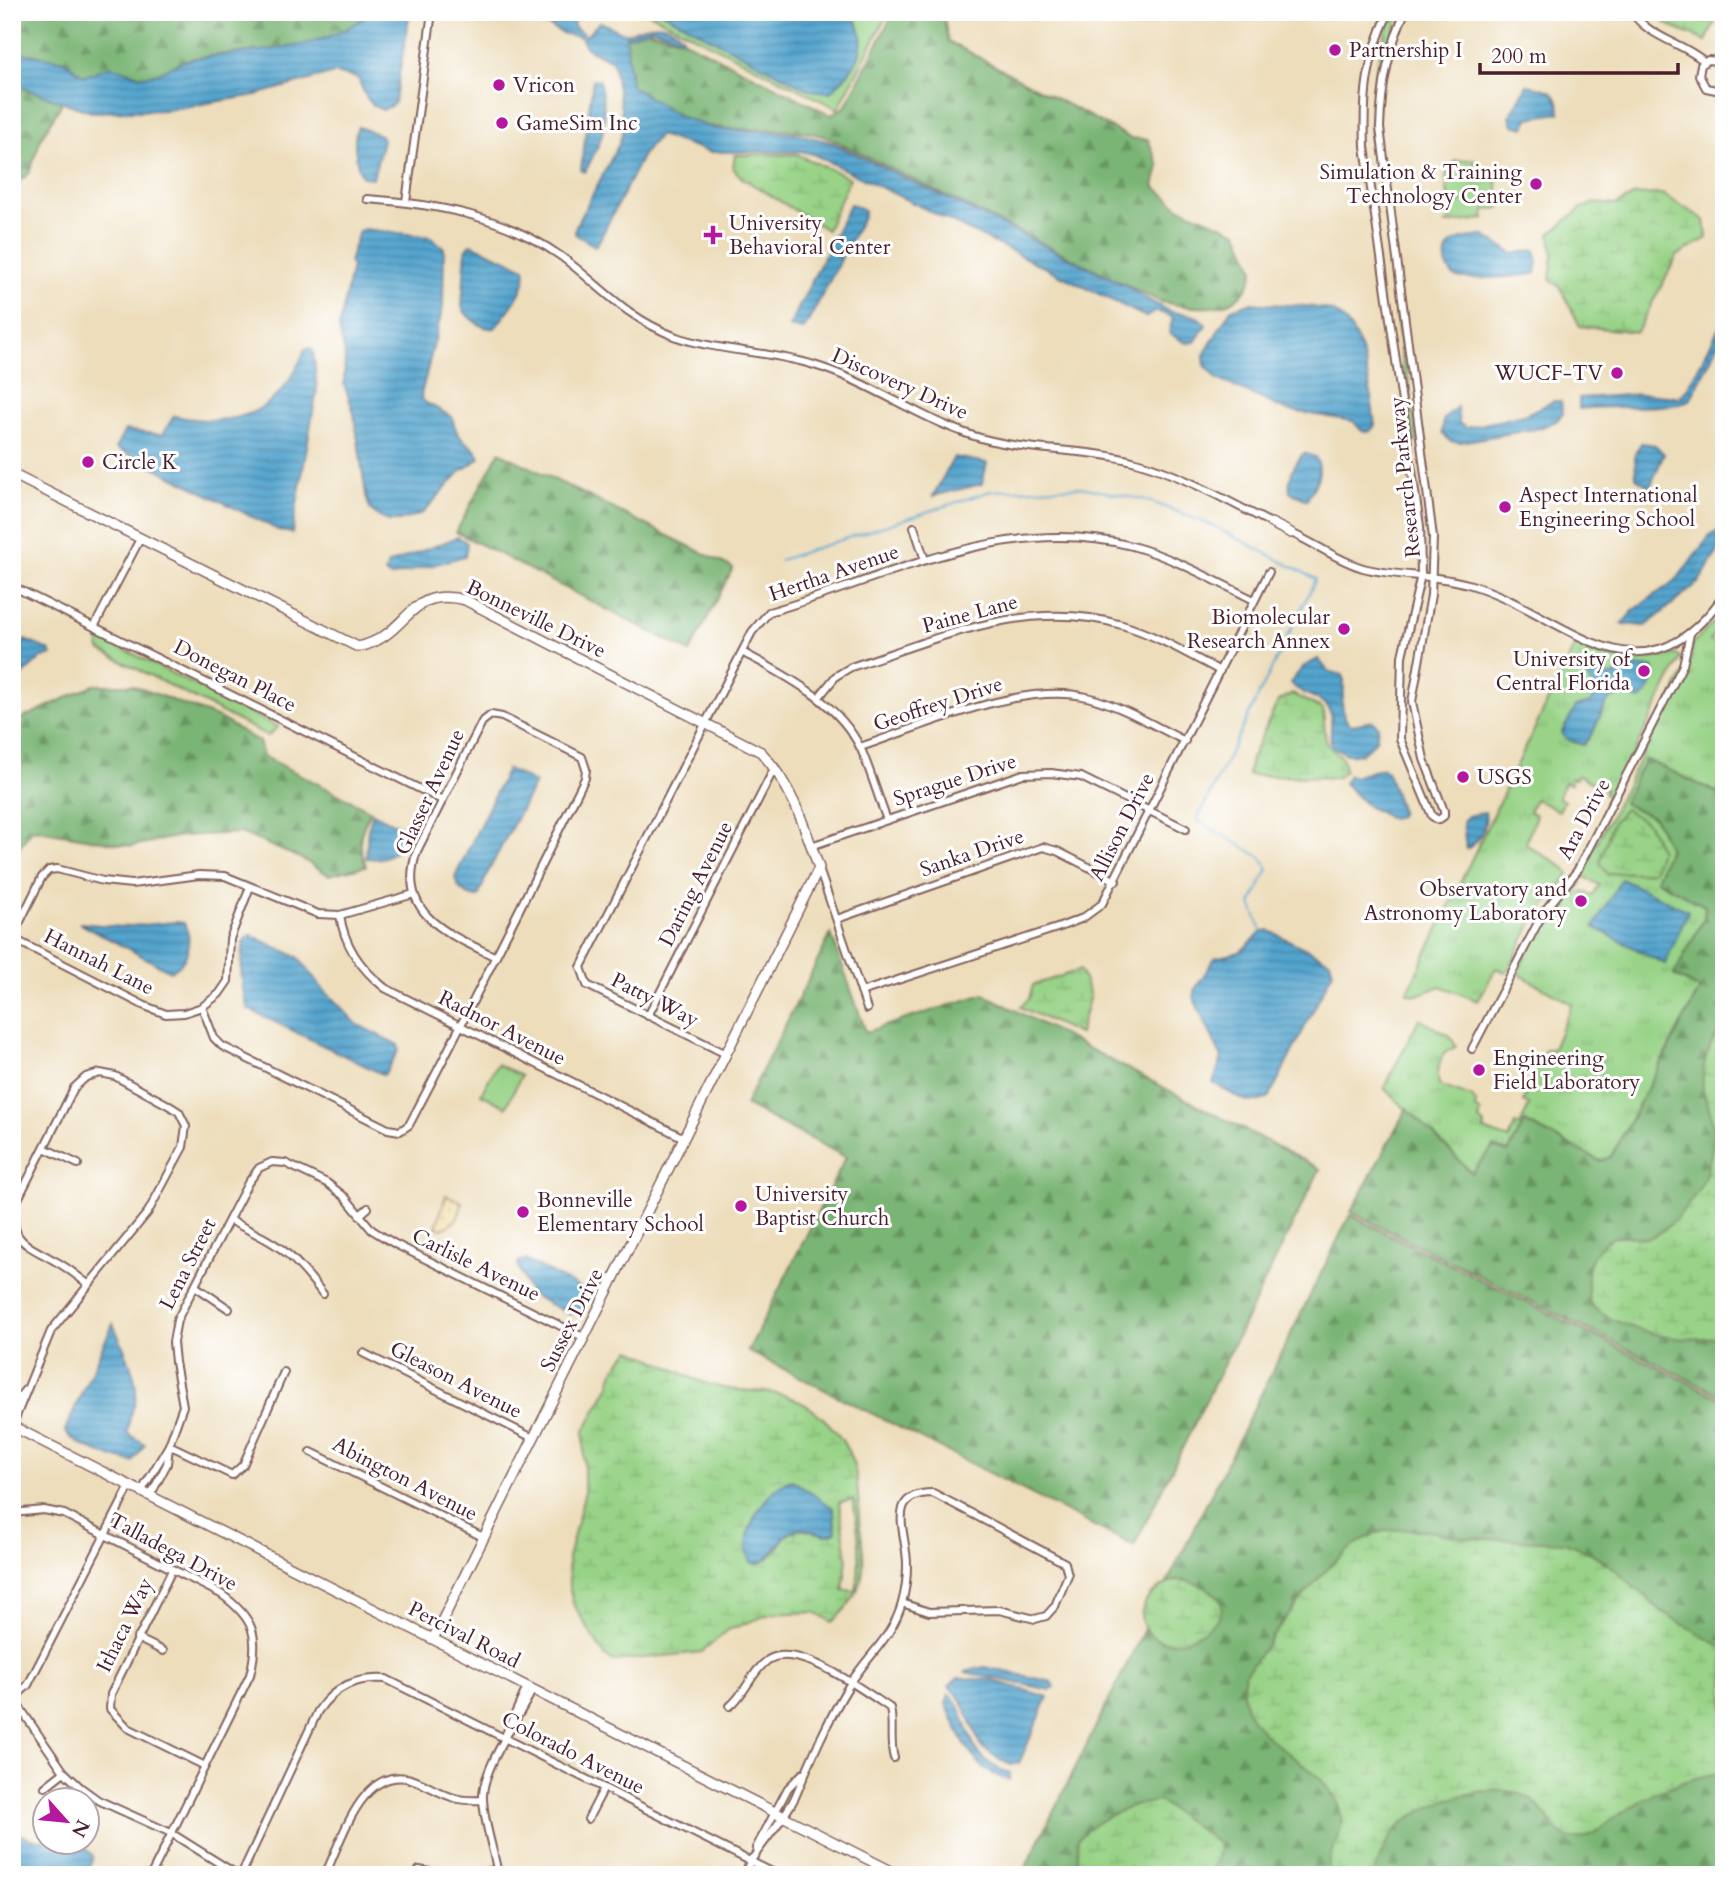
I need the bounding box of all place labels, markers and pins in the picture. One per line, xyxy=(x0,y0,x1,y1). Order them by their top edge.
place label: Partnership I xyxy=(1349,36,1462,65)
marker: Partnership I xyxy=(1327,42,1343,58)
place label: Vricon xyxy=(513,71,575,100)
marker: Vricon xyxy=(491,77,507,93)
place label: GameSim Inc xyxy=(516,109,638,138)
marker: GameSim Inc xyxy=(494,115,510,131)
place label: Simulation & Training Technology Center xyxy=(1320,158,1522,211)
marker: Simulation & Training Technology Center xyxy=(1528,176,1544,192)
place label: University Behavioral Center xyxy=(729,209,891,262)
marker: University Behavioral Center xyxy=(703,225,723,245)
place label: WUCF-TV xyxy=(1493,359,1604,388)
marker: WUCF-TV xyxy=(1609,365,1625,381)
place label: Circle K xyxy=(102,448,178,477)
marker: Circle K xyxy=(80,454,96,470)
place label: Aspect International Engineering School xyxy=(1519,481,1698,534)
marker: Aspect International Engineering School xyxy=(1497,499,1513,515)
place label: Biomolecular Research Annex xyxy=(1187,603,1331,656)
marker: Biomolecular Research Annex xyxy=(1336,621,1352,637)
place label: University of Central Florida xyxy=(1496,645,1634,698)
marker: University of Central Florida xyxy=(1636,663,1652,679)
place label: USGS xyxy=(1477,763,1532,792)
marker: USGS xyxy=(1455,769,1471,785)
place label: Observatory and Astronomy Laboratory xyxy=(1364,875,1567,928)
marker: Observatory and Astronomy Laboratory xyxy=(1573,893,1589,909)
place label: Engineering Field Laboratory xyxy=(1493,1044,1640,1097)
marker: Engineering Field Laboratory xyxy=(1471,1062,1487,1078)
place label: University Baptist Church xyxy=(755,1180,890,1233)
place label: Bonneville Elementary School xyxy=(537,1186,704,1239)
marker: University Baptist Church xyxy=(733,1198,749,1214)
marker: Bonneville Elementary School xyxy=(515,1204,531,1220)

